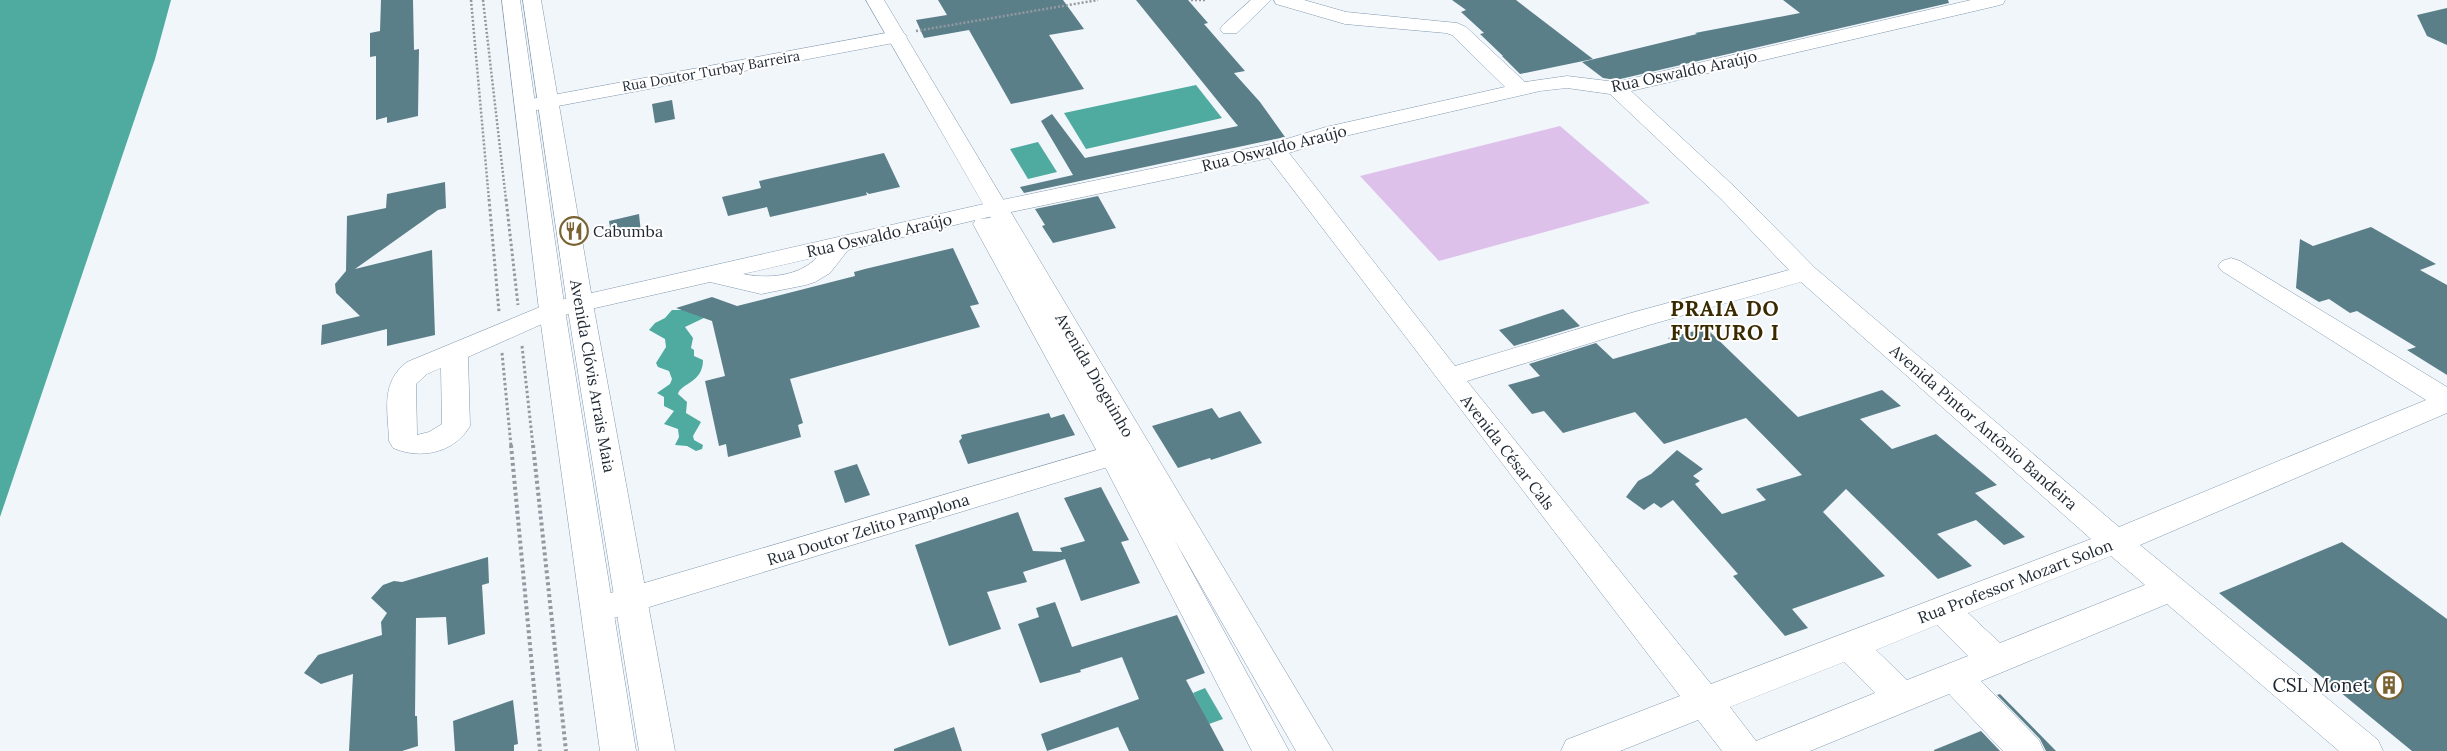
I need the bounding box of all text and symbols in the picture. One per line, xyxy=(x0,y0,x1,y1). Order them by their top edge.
street label: Rua Doutor Turbay Barreira xyxy=(621,46,801,96)
street label: Rua Oswaldo Araújo xyxy=(1609,46,1759,96)
street label: Rua Oswaldo Araújo xyxy=(1199,120,1349,176)
street label: Rua Oswaldo Araújo xyxy=(804,209,954,261)
restaurant icon: Cabumba xyxy=(559,216,589,246)
place label: Cabumba xyxy=(593,221,663,241)
street label: Avenida Clóvis Arrais Maia xyxy=(566,277,620,474)
district label: PRAIA DO FUTURO I xyxy=(1670,295,1780,346)
street label: Avenida Dioguinho xyxy=(1051,309,1139,441)
street label: Avenida Pintor Antônio Bandeira xyxy=(1885,340,2082,514)
street label: Avenida César Cals xyxy=(1456,390,1559,514)
street label: Rua Doutor Zelito Pamplona xyxy=(765,489,971,569)
street label: Rua Professor Mozart Solon xyxy=(1915,535,2115,627)
building icon: CSL Monet xyxy=(2374,670,2404,700)
place label: CSL Monet xyxy=(2272,673,2371,697)

